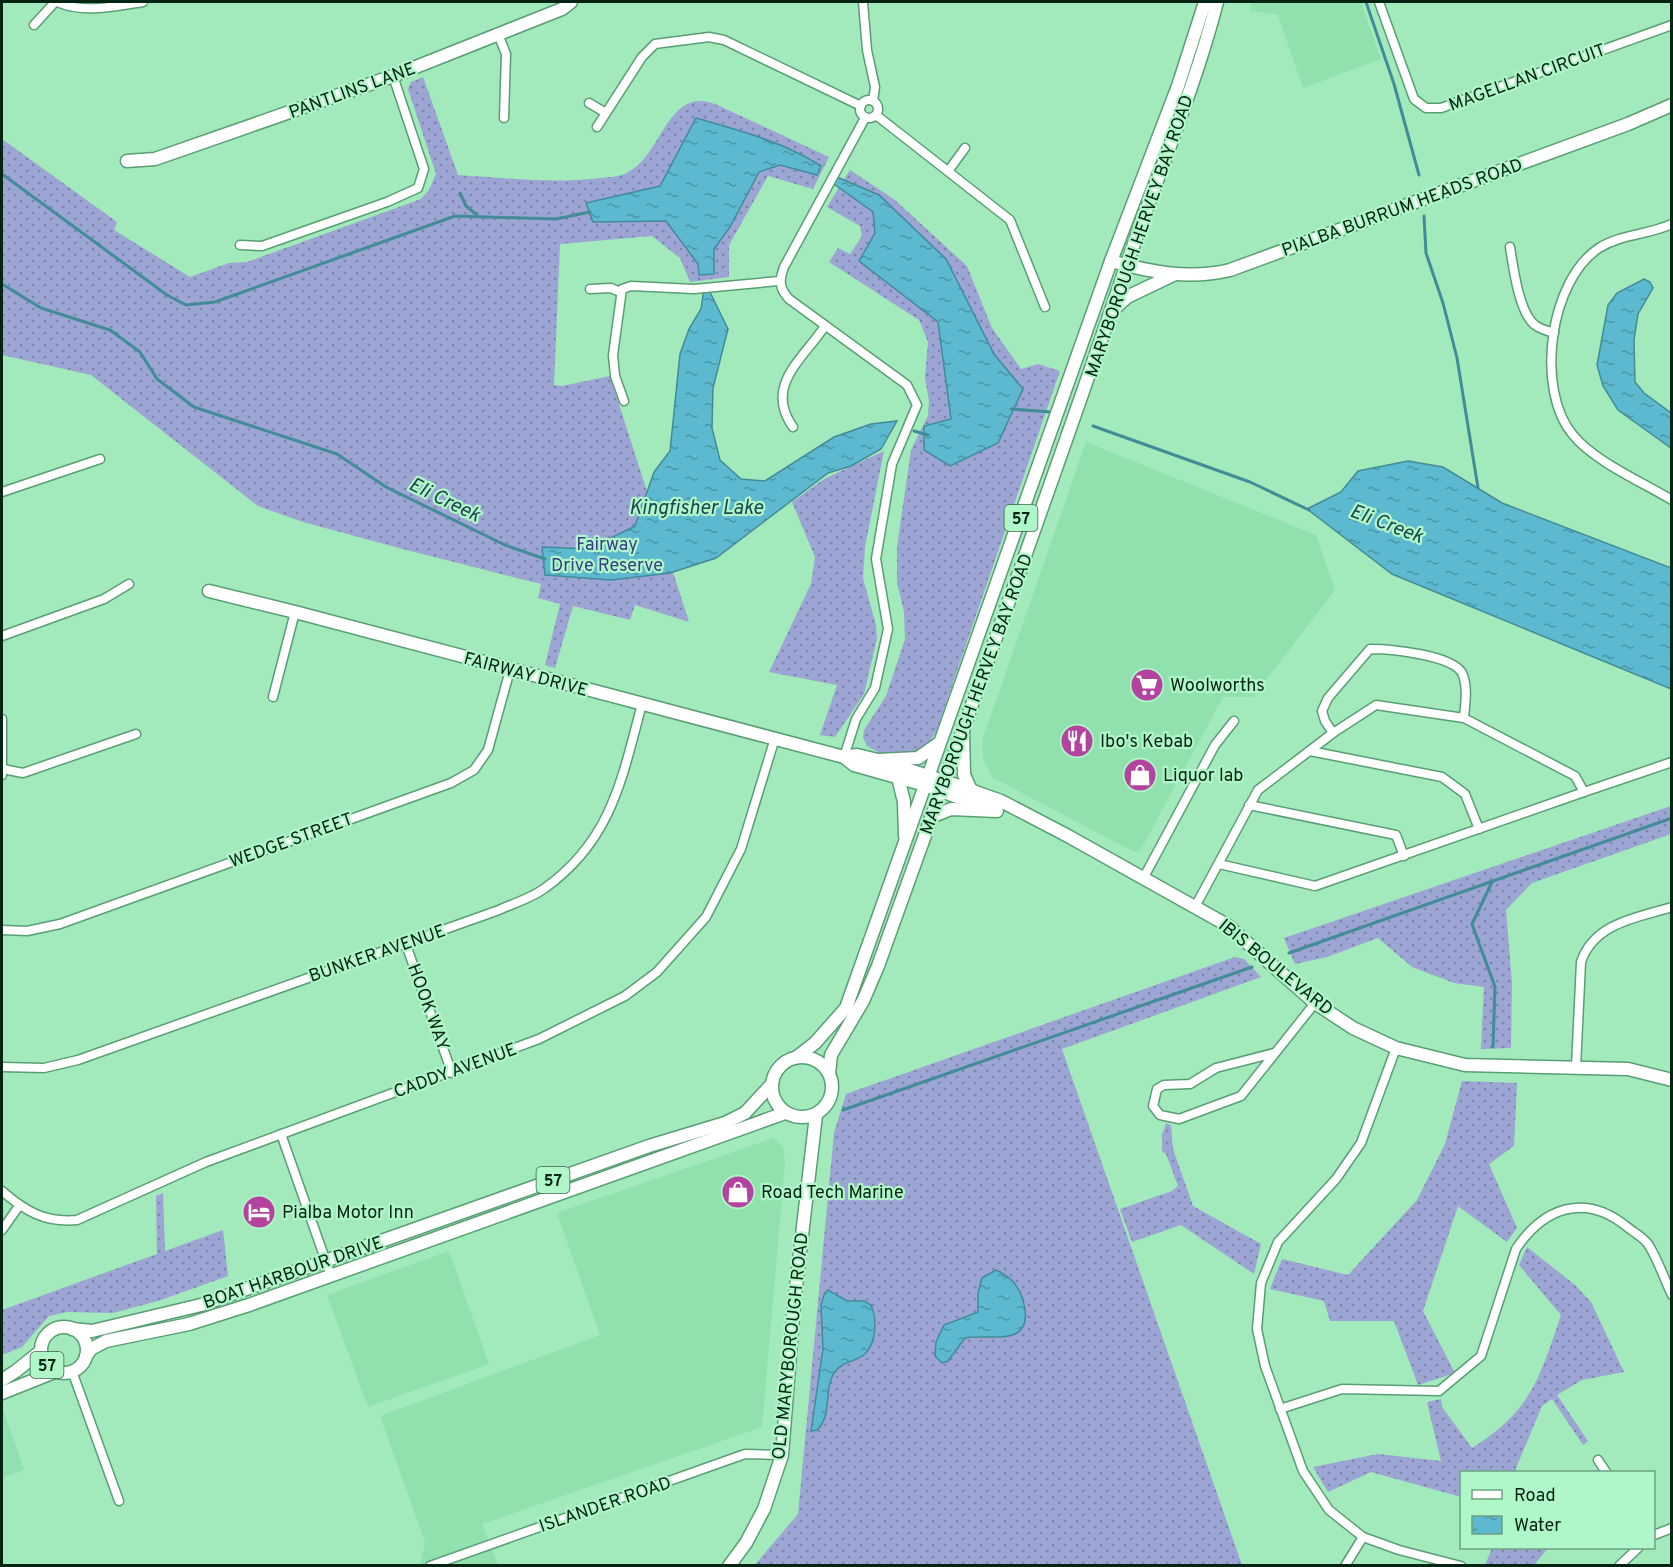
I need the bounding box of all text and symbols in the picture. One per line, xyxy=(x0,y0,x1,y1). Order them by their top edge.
street label: MAGELLAN CIRCUIT xyxy=(1446,39,1609,118)
street label: PANTLINS LANE xyxy=(286,58,419,125)
street label: MARYBOROUGH HERVEY BAY ROAD xyxy=(1081,92,1200,381)
street label: PIALBA BURRUM HEADS ROAD xyxy=(1279,154,1526,263)
water label: Eli Creek xyxy=(404,472,485,530)
water label: Kingfisher Lake xyxy=(629,496,764,522)
water label: Eli Creek xyxy=(1346,499,1427,551)
road number: 57 xyxy=(1004,505,1038,531)
park label: Fairway Drive Reserve xyxy=(551,534,663,578)
street label: MARYBOROUGH HERVEY BAY ROAD xyxy=(916,551,1039,838)
street label: FAIRWAY DRIVE xyxy=(461,648,590,703)
supermarket icon: Woolworths xyxy=(1129,667,1165,703)
place label: Woolworths xyxy=(1170,675,1265,698)
restaurant icon: Ibo's Kebab xyxy=(1059,723,1095,759)
place label: Ibo's Kebab xyxy=(1100,731,1193,754)
shop icon: Liquor lab xyxy=(1122,757,1158,793)
place label: Liquor lab xyxy=(1163,765,1243,788)
street label: WEDGE STREET xyxy=(226,808,357,874)
street label: IBIS BOULEVARD xyxy=(1213,915,1337,1021)
street label: BUNKER AVENUE xyxy=(306,920,449,989)
street label: HOOK WAY xyxy=(401,961,454,1054)
street label: CADDY AVENUE xyxy=(391,1038,520,1104)
road number: 57 xyxy=(536,1167,570,1193)
shop icon: Road Tech Marine xyxy=(720,1174,756,1210)
place label: Road Tech Marine xyxy=(761,1182,904,1205)
hotel icon: Pialba Motor Inn xyxy=(241,1194,277,1230)
place label: Pialba Motor Inn xyxy=(282,1202,414,1225)
street label: OLD MARYBOROUGH ROAD xyxy=(768,1231,815,1461)
street label: BOAT HARBOUR DRIVE xyxy=(200,1232,387,1315)
road number: 57 xyxy=(30,1352,63,1378)
legend xyxy=(1460,1471,1655,1549)
street label: ISLANDER ROAD xyxy=(536,1472,675,1539)
text: Road xyxy=(1514,1485,1556,1508)
text: Water xyxy=(1514,1515,1561,1538)

